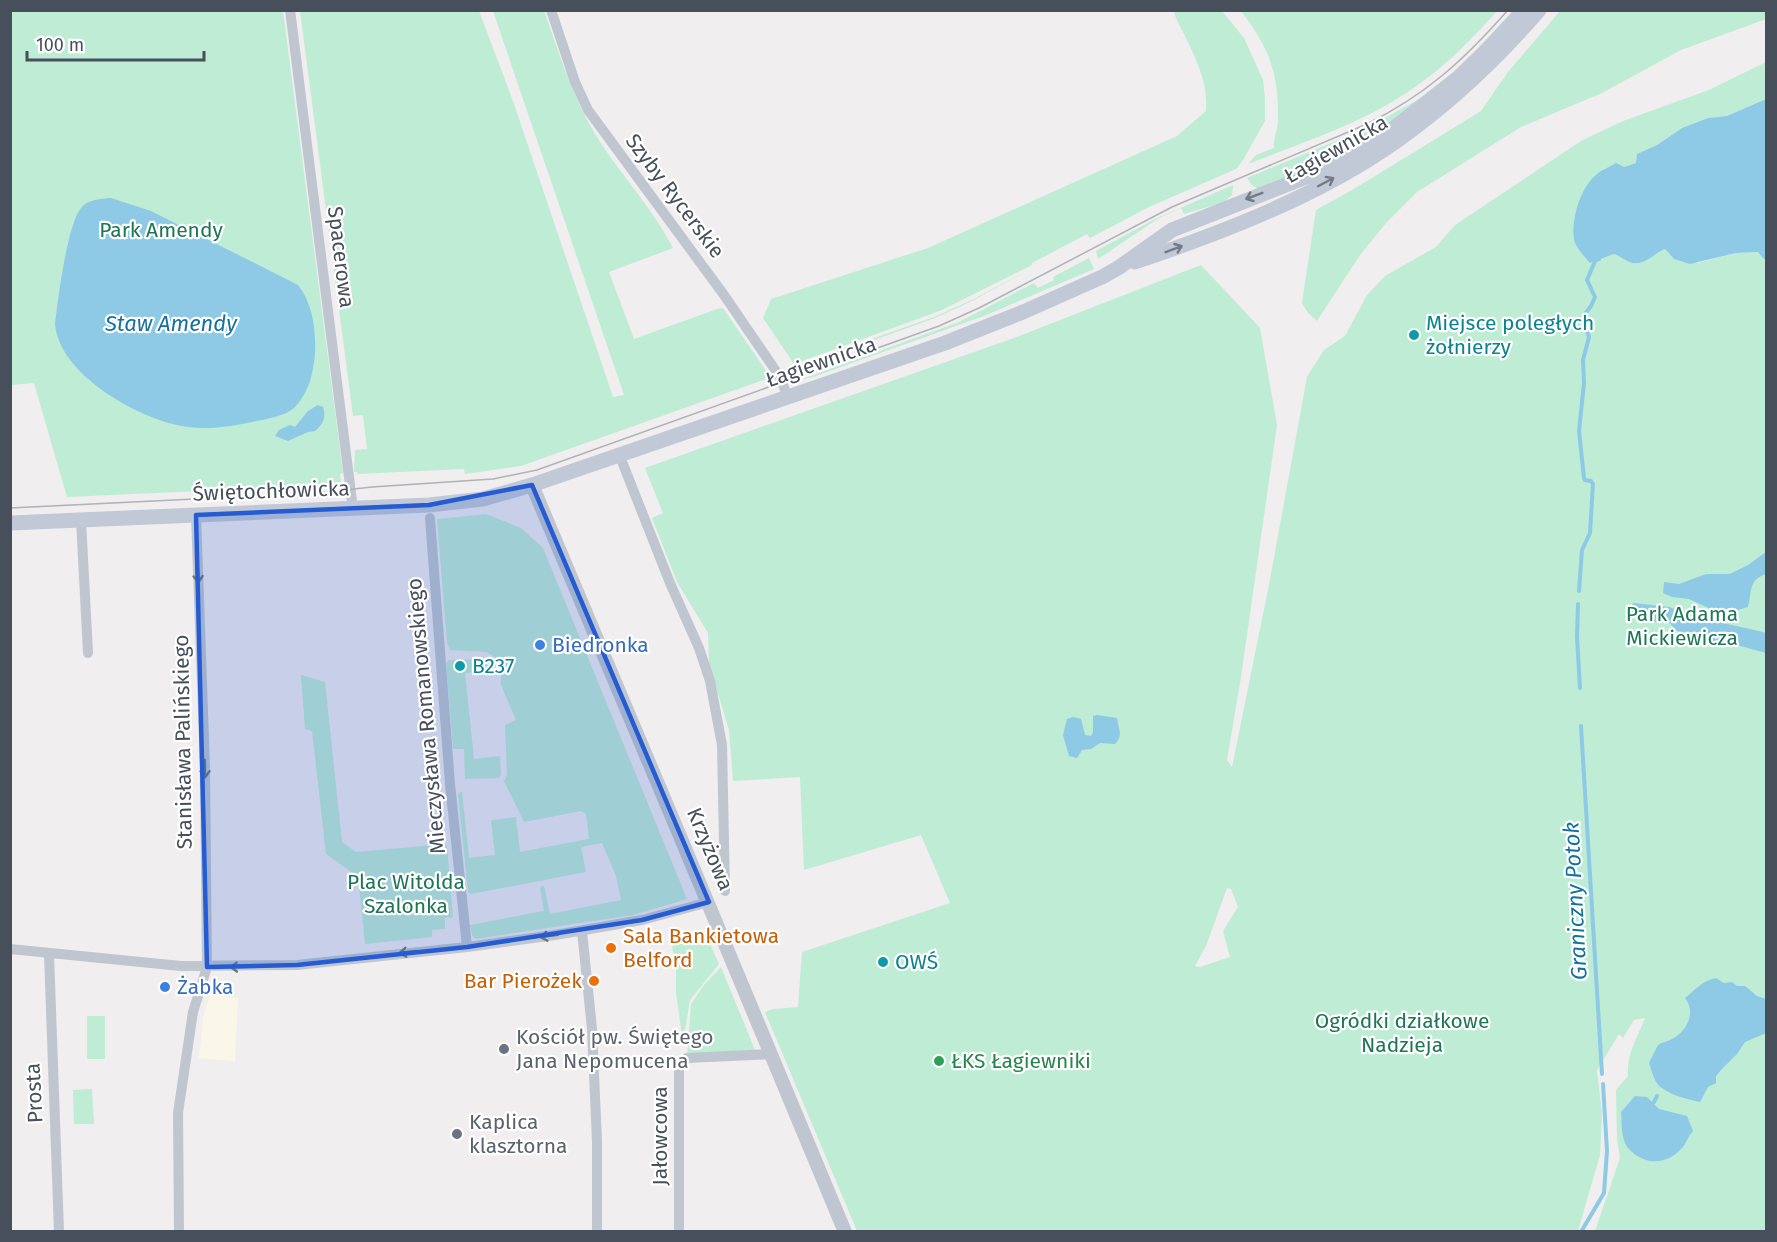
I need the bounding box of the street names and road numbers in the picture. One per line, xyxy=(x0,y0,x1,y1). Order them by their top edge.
street label: Łagiewnicka xyxy=(1280,109,1392,189)
street label: Szyby Rycerskie xyxy=(620,129,730,263)
street label: Spacerowa xyxy=(322,205,360,309)
street label: Łagiewnicka xyxy=(762,331,880,393)
street label: Świętochłowicka xyxy=(192,475,350,507)
street label: Mieczysława Romanowskiego xyxy=(401,577,451,855)
street label: Stanisława Palińskiego xyxy=(168,634,198,850)
street label: Krzyżowa xyxy=(681,804,739,894)
street label: Prosta xyxy=(19,1062,49,1124)
street label: Jałowcowa xyxy=(647,1086,673,1186)

